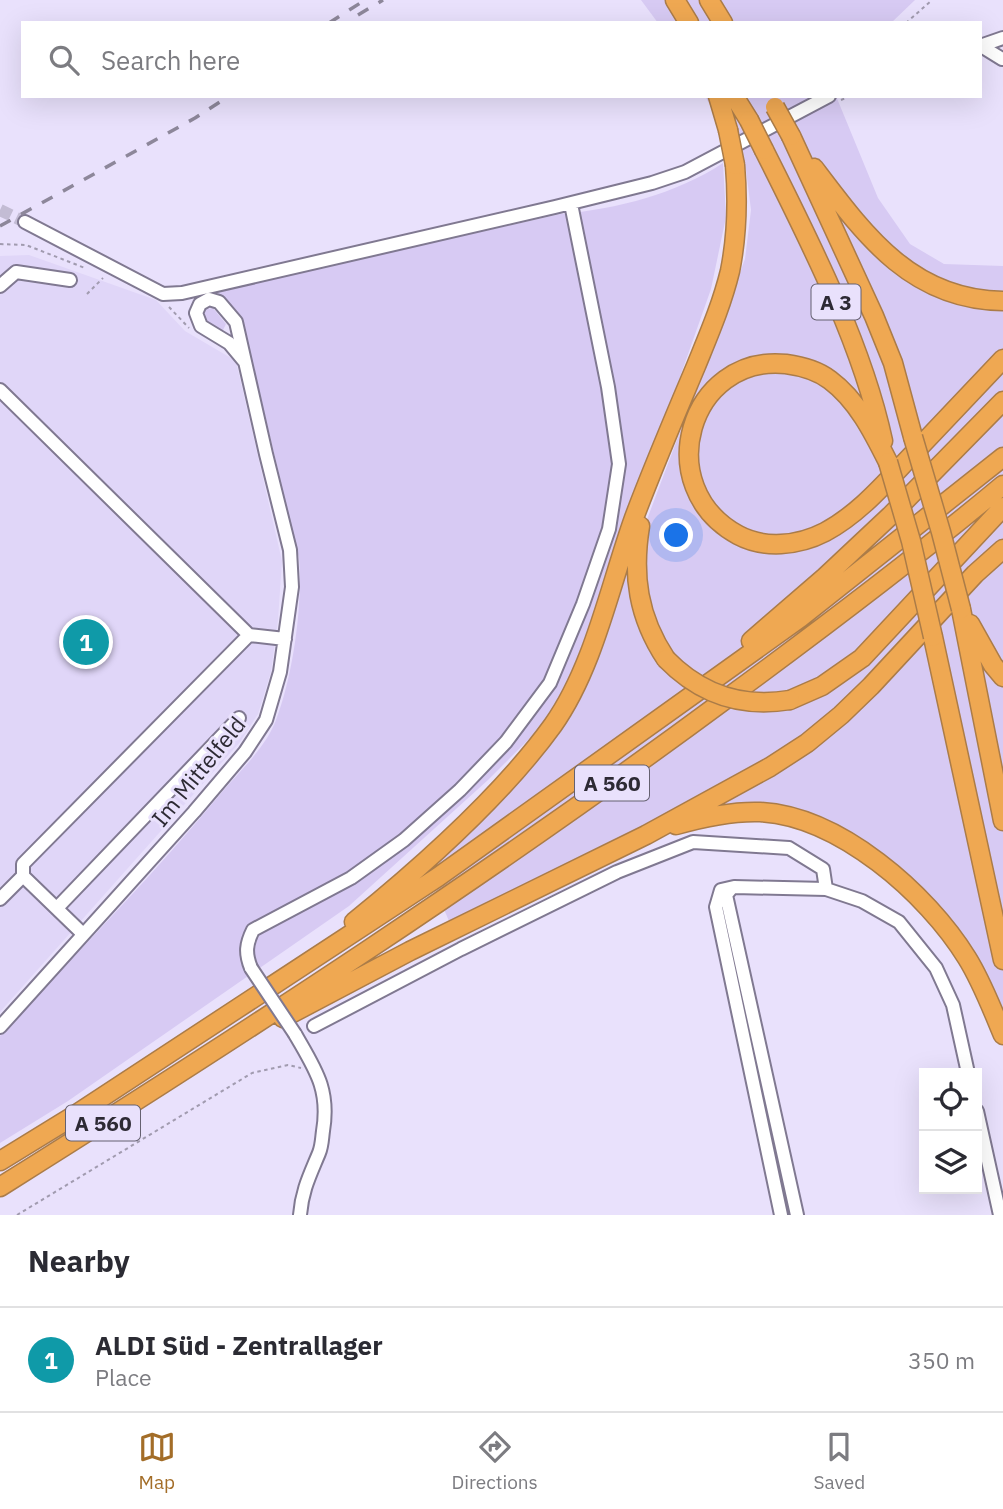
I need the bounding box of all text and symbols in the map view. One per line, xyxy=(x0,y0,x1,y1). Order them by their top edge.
search box xyxy=(21,21,982,98)
icon: search xyxy=(45,41,83,79)
text: Search here xyxy=(101,43,240,77)
road number: A 3 xyxy=(812,284,860,320)
your location xyxy=(659,518,693,552)
pin: 1 xyxy=(63,616,109,668)
street label: Im Mittelfeld xyxy=(144,710,252,832)
road number: A 560 xyxy=(575,766,649,800)
map controls xyxy=(919,1068,982,1194)
button: locate xyxy=(919,1068,982,1131)
road number: A 560 xyxy=(66,1106,140,1140)
button: layers xyxy=(919,1131,982,1194)
text: Nearby xyxy=(28,1241,130,1280)
text: ALDI Süd - Zentrallager xyxy=(95,1328,383,1362)
text: 1 xyxy=(44,1345,58,1375)
text: 350 m xyxy=(908,1345,975,1375)
text: Place xyxy=(95,1362,152,1392)
tab: Map xyxy=(138,1428,176,1494)
tab: Directions xyxy=(451,1428,538,1494)
tab: Saved xyxy=(814,1428,865,1494)

